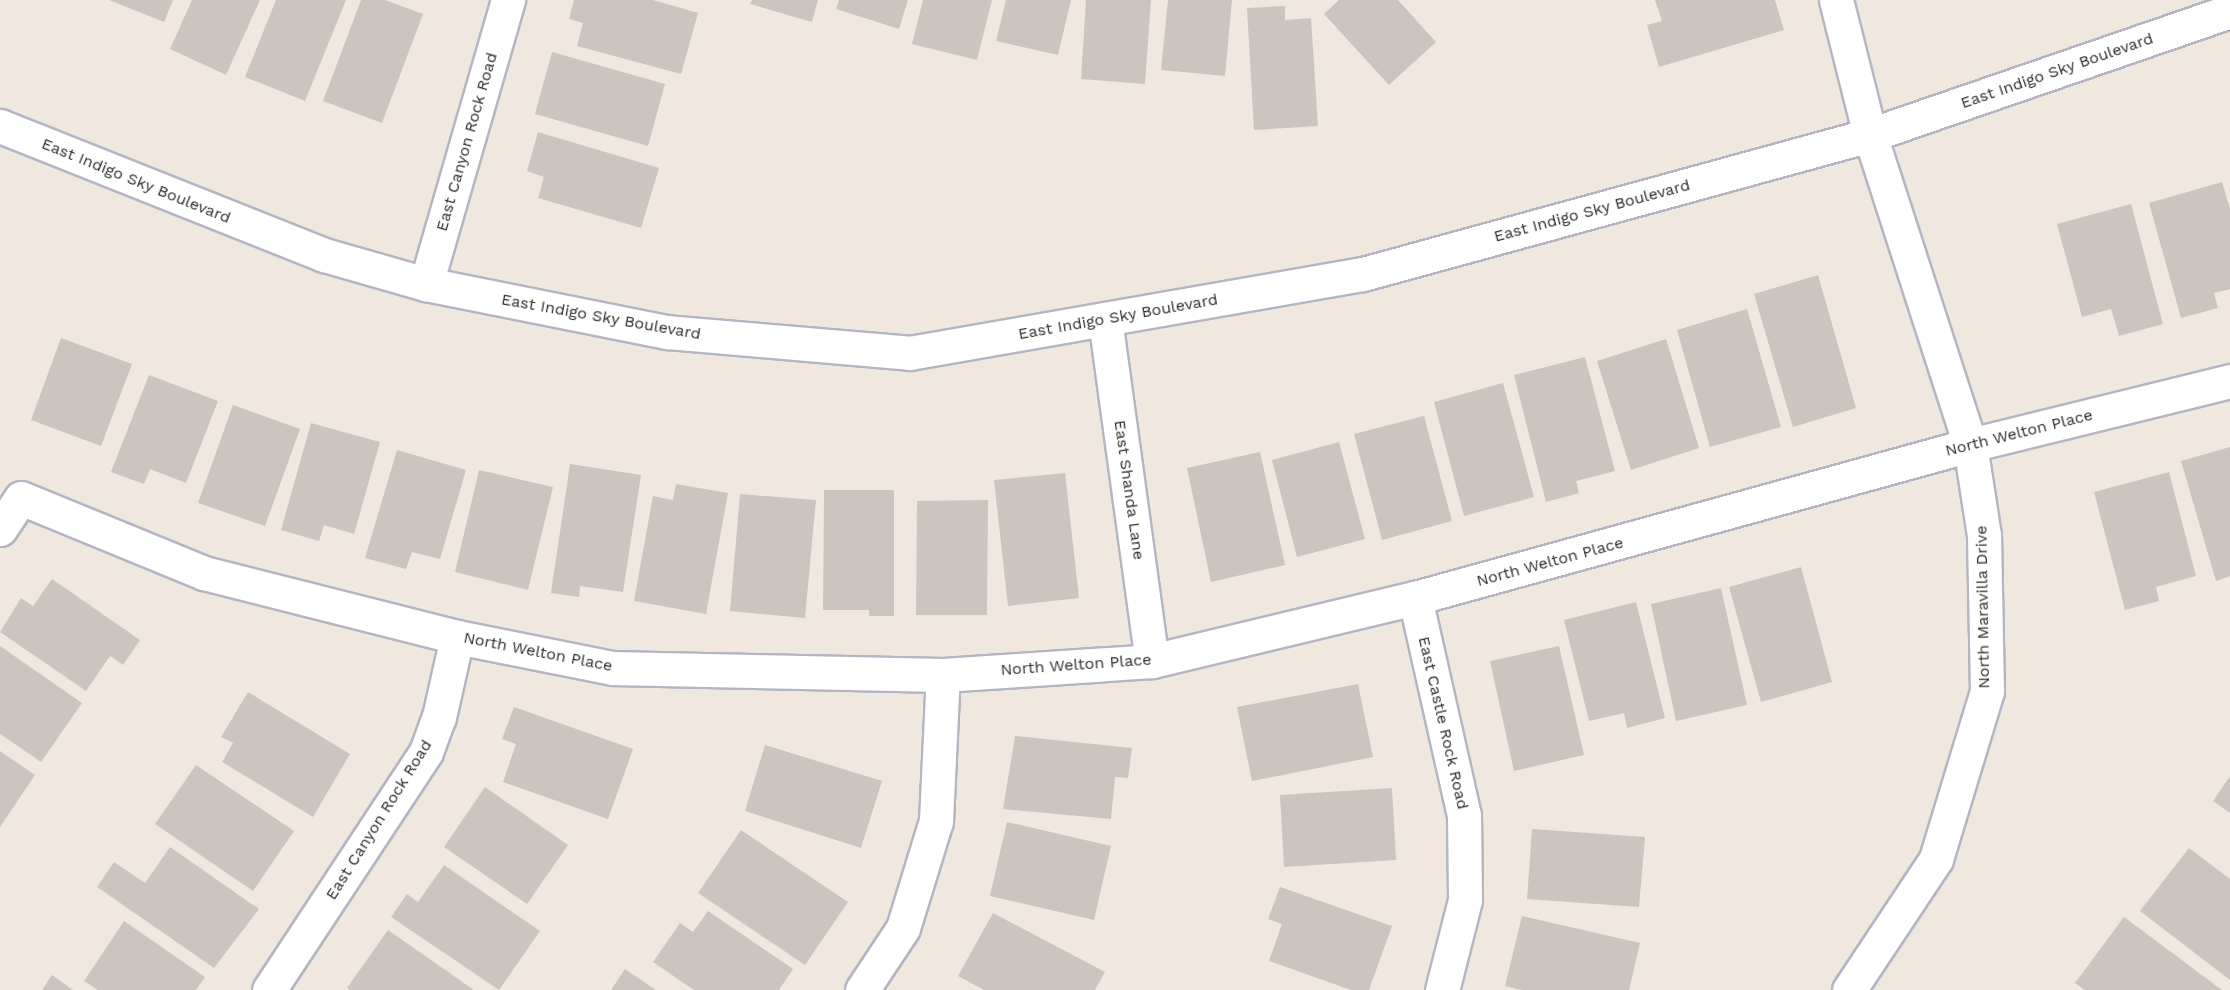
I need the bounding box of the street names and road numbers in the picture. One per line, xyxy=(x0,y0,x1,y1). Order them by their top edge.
street label: East Indigo Sky Boulevard xyxy=(1958,29,2156,113)
street label: East Canyon Rock Road xyxy=(432,50,502,234)
street label: East Indigo Sky Boulevard xyxy=(38,134,234,228)
street label: East Indigo Sky Boulevard xyxy=(1492,176,1692,246)
street label: East Indigo Sky Boulevard xyxy=(500,290,702,344)
street label: East Indigo Sky Boulevard xyxy=(1017,290,1219,344)
street label: North Welton Place xyxy=(1943,405,2095,461)
street label: East Shanda Lane xyxy=(1110,419,1148,561)
street label: North Maravilla Drive xyxy=(1972,525,1994,689)
street label: North Welton Place xyxy=(1474,533,1626,591)
street label: North Welton Place xyxy=(462,628,614,676)
street label: East Castle Rock Road xyxy=(1414,635,1472,811)
street label: North Welton Place xyxy=(1000,650,1152,680)
street label: East Canyon Rock Road xyxy=(322,736,436,904)

